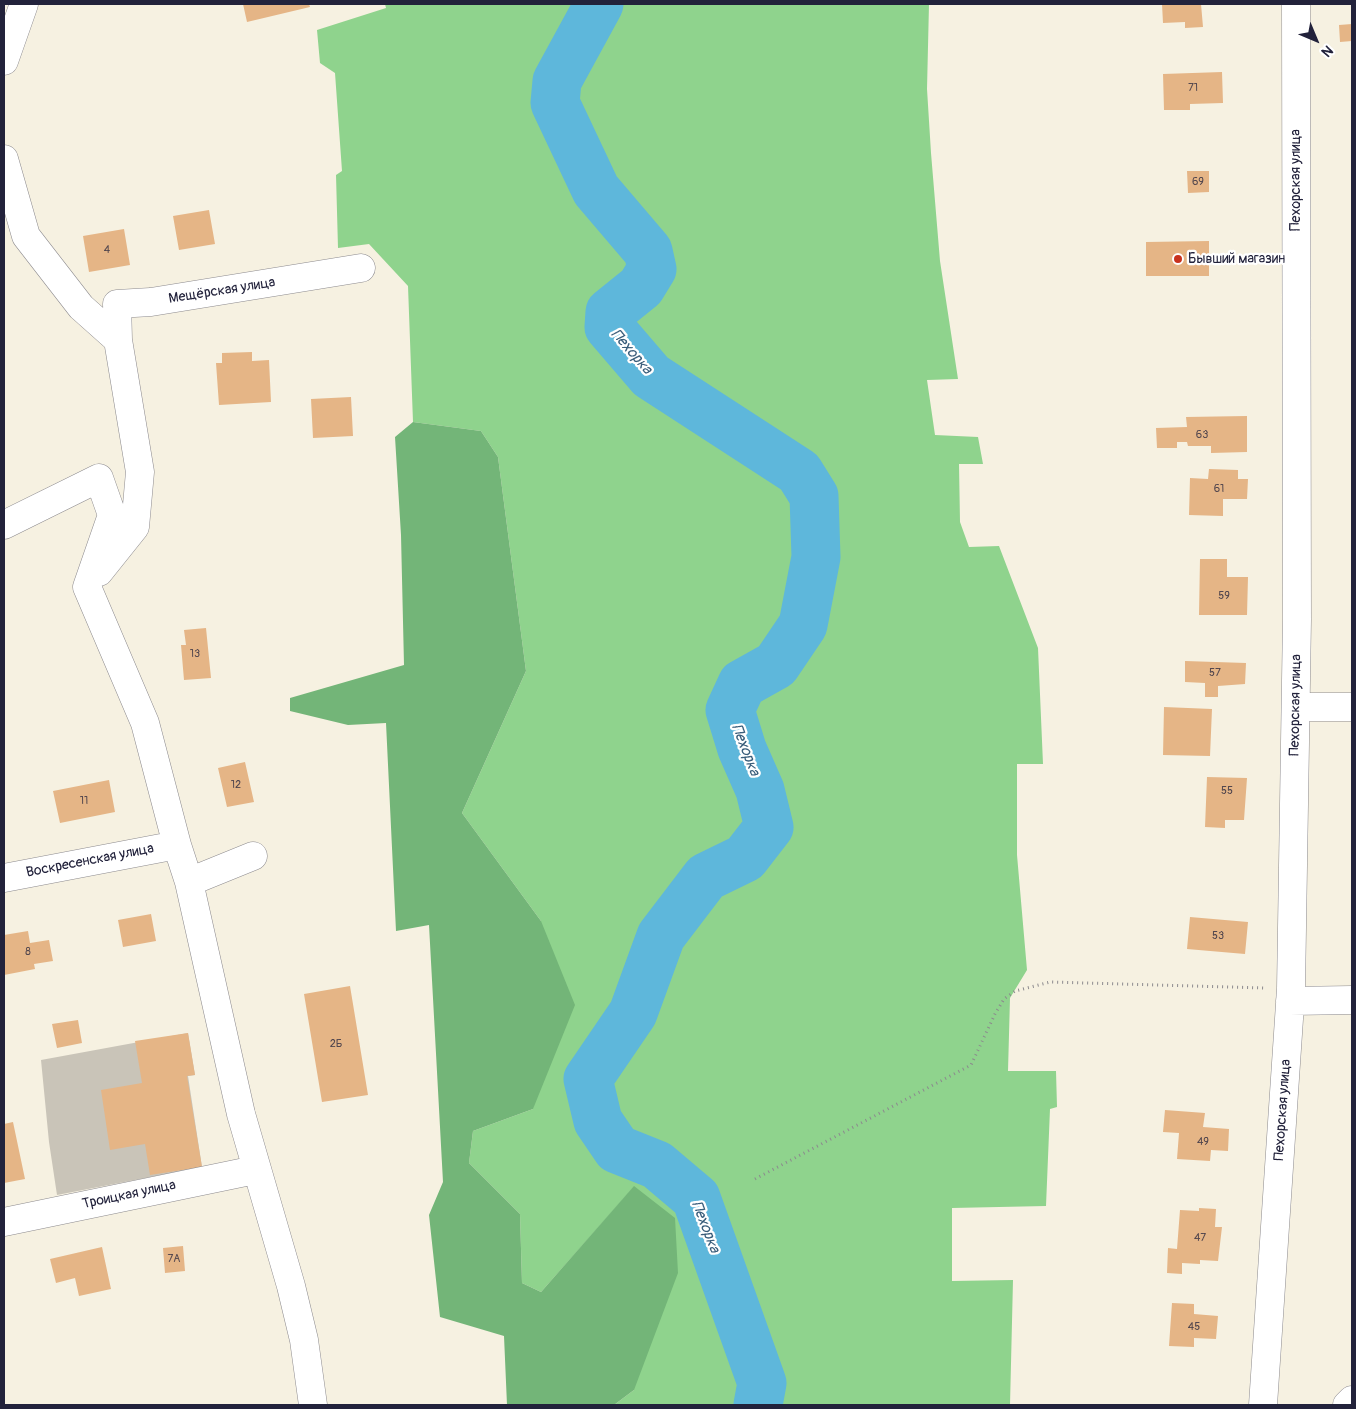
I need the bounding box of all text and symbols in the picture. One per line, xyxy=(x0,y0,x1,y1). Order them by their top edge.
north arrow xyxy=(1291,15,1341,65)
text: N xyxy=(1318,42,1336,60)
house number: 71 xyxy=(1188,81,1198,95)
street label: Пехорская улица xyxy=(1288,129,1304,231)
house number: 69 xyxy=(1192,175,1204,189)
house number: 4 xyxy=(104,243,110,257)
place label: Бывший магазин xyxy=(1188,251,1285,267)
marker: Бывший магазин xyxy=(1172,253,1184,265)
street label: Мещёрская улица xyxy=(167,274,277,308)
water label: Пехорка xyxy=(607,326,655,378)
house number: 63 xyxy=(1196,428,1208,442)
house number: 61 xyxy=(1214,482,1224,496)
house number: 59 xyxy=(1218,589,1230,603)
house number: 13 xyxy=(190,647,200,661)
street label: Пехорская улица xyxy=(1287,654,1305,756)
house number: 57 xyxy=(1209,666,1221,680)
water label: Пехорка xyxy=(727,722,763,778)
house number: 12 xyxy=(231,778,241,792)
house number: 55 xyxy=(1221,784,1233,798)
house number: 11 xyxy=(80,794,88,808)
street label: Воскресенская улица xyxy=(25,840,155,882)
house number: 53 xyxy=(1212,929,1224,943)
house number: 8 xyxy=(25,945,31,959)
house number: 2Б xyxy=(330,1037,342,1051)
street label: Пехорская улица xyxy=(1271,1059,1295,1161)
house number: 49 xyxy=(1197,1135,1209,1149)
street label: Троицкая улица xyxy=(81,1177,177,1213)
water label: Пехорка xyxy=(687,1199,723,1255)
house number: 47 xyxy=(1194,1231,1206,1245)
house number: 7А xyxy=(168,1252,180,1266)
house number: 45 xyxy=(1188,1320,1200,1334)

